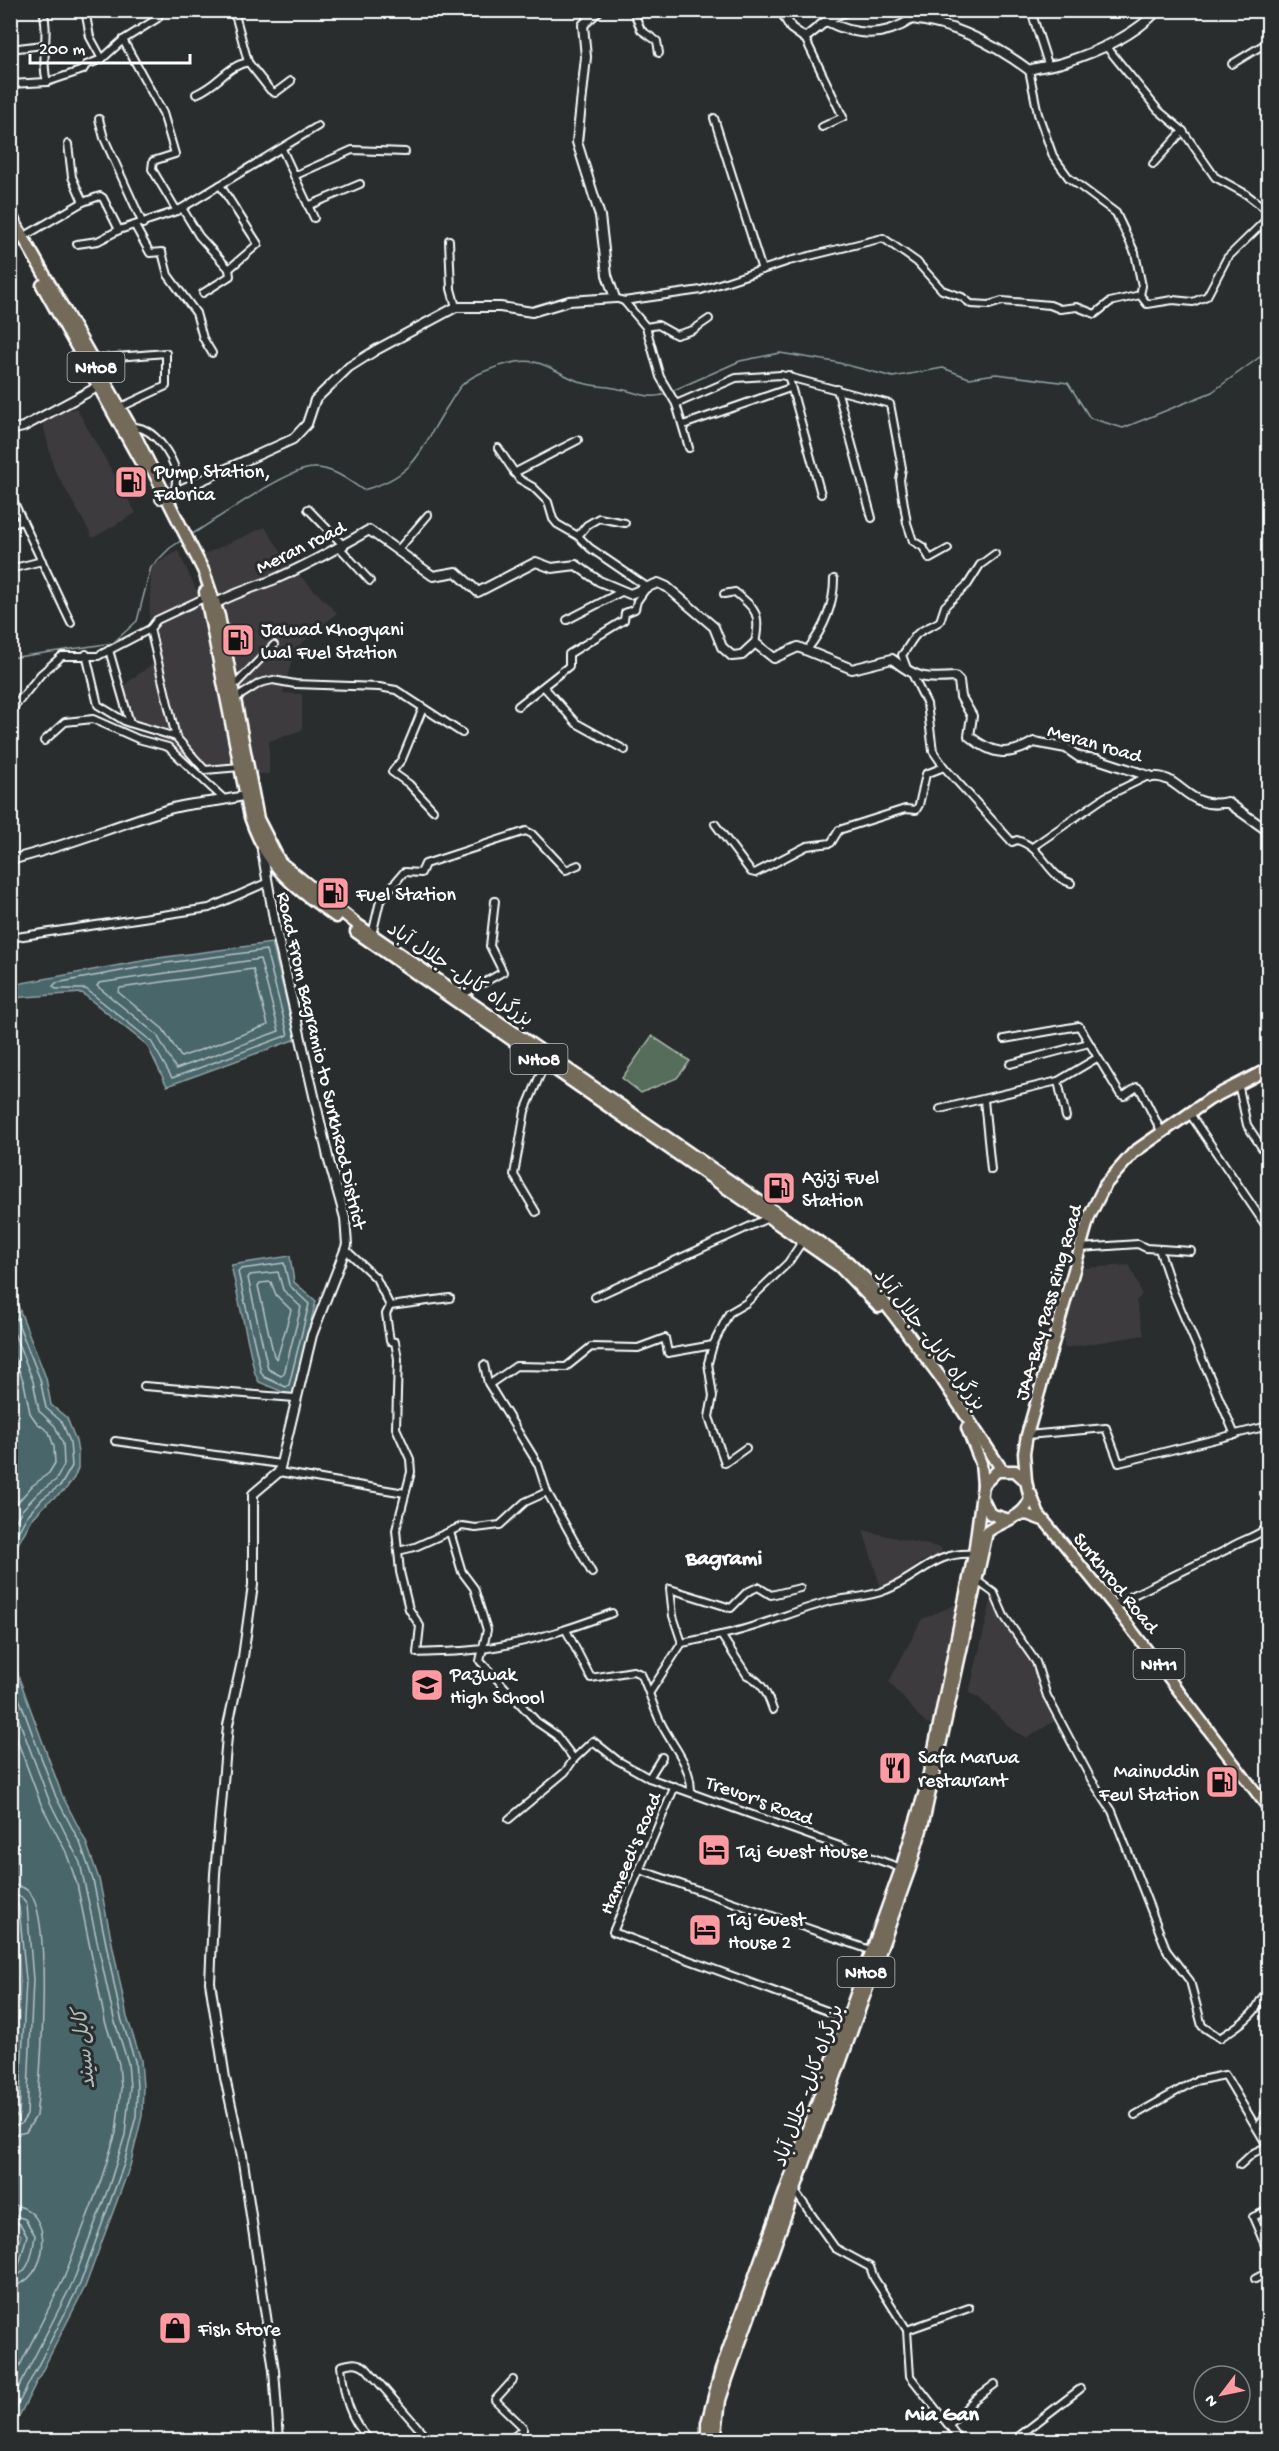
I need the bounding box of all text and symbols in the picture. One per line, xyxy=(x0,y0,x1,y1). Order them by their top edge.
scale bar xyxy=(30,27,190,65)
text: 200 m xyxy=(39,40,86,61)
road number: NH08 xyxy=(68,352,124,382)
place label: Pump Station, Fabrica xyxy=(153,462,270,508)
fuel station icon: Pump Station, Fabrica xyxy=(113,464,149,500)
street label: Meran road xyxy=(253,517,352,581)
place label: Jawad Khogyani wal Fuel Station xyxy=(261,620,404,666)
fuel station icon: Jawad Khogyani wal Fuel Station xyxy=(220,622,256,658)
street label: Meran road xyxy=(1044,721,1146,770)
fuel station icon: Fuel Station xyxy=(315,875,351,911)
place label: Fuel Station xyxy=(355,885,457,908)
street label: Road From Bagramio to SurkhRod District xyxy=(270,890,370,1233)
street label: بزرگراه کابل- جلال آباد xyxy=(382,916,538,1033)
road number: NH08 xyxy=(510,1044,568,1074)
place label: Azizi Fuel Station xyxy=(802,1168,879,1214)
fuel station icon: Azizi Fuel Station xyxy=(761,1170,797,1206)
street label: JAA-Bay Pass Ring Road xyxy=(1011,1200,1090,1403)
street label: بزرگراه کابل- جلال آباد xyxy=(867,1264,991,1416)
street label: Surkhrod Road xyxy=(1067,1529,1163,1641)
district label: Bagrami xyxy=(685,1547,762,1573)
road number: NH11 xyxy=(1134,1649,1184,1679)
place label: Pazwak High School xyxy=(449,1665,545,1711)
school or university icon: Pazwak High School xyxy=(409,1667,445,1703)
place label: Safa Marwa restaurant xyxy=(918,1748,1020,1794)
restaurant icon: Safa Marwa restaurant xyxy=(877,1750,913,1786)
place label: Mainuddin Feul Station xyxy=(1098,1762,1199,1808)
fuel station icon: Mainuddin Feul Station xyxy=(1204,1764,1240,1800)
street label: Trevor's Road xyxy=(701,1772,818,1833)
street label: Hameed's Road xyxy=(596,1788,669,1919)
hotel icon: Taj Guest House xyxy=(696,1832,732,1868)
place label: Taj Guest House xyxy=(736,1842,868,1865)
place label: Taj Guest House 2 xyxy=(727,1910,807,1956)
hotel icon: Taj Guest House 2 xyxy=(687,1912,723,1948)
road number: NH08 xyxy=(838,1957,894,1987)
street label: بزرگراه کابل- جلال آباد xyxy=(767,2001,850,2171)
water label: کابل سيند xyxy=(68,2003,103,2090)
shop icon: Fish Store xyxy=(157,2310,193,2346)
place label: Fish Store xyxy=(197,2320,281,2343)
north arrow xyxy=(1192,2364,1252,2424)
text: N xyxy=(1201,2390,1223,2410)
district label: Mia Gan xyxy=(905,2403,980,2429)

